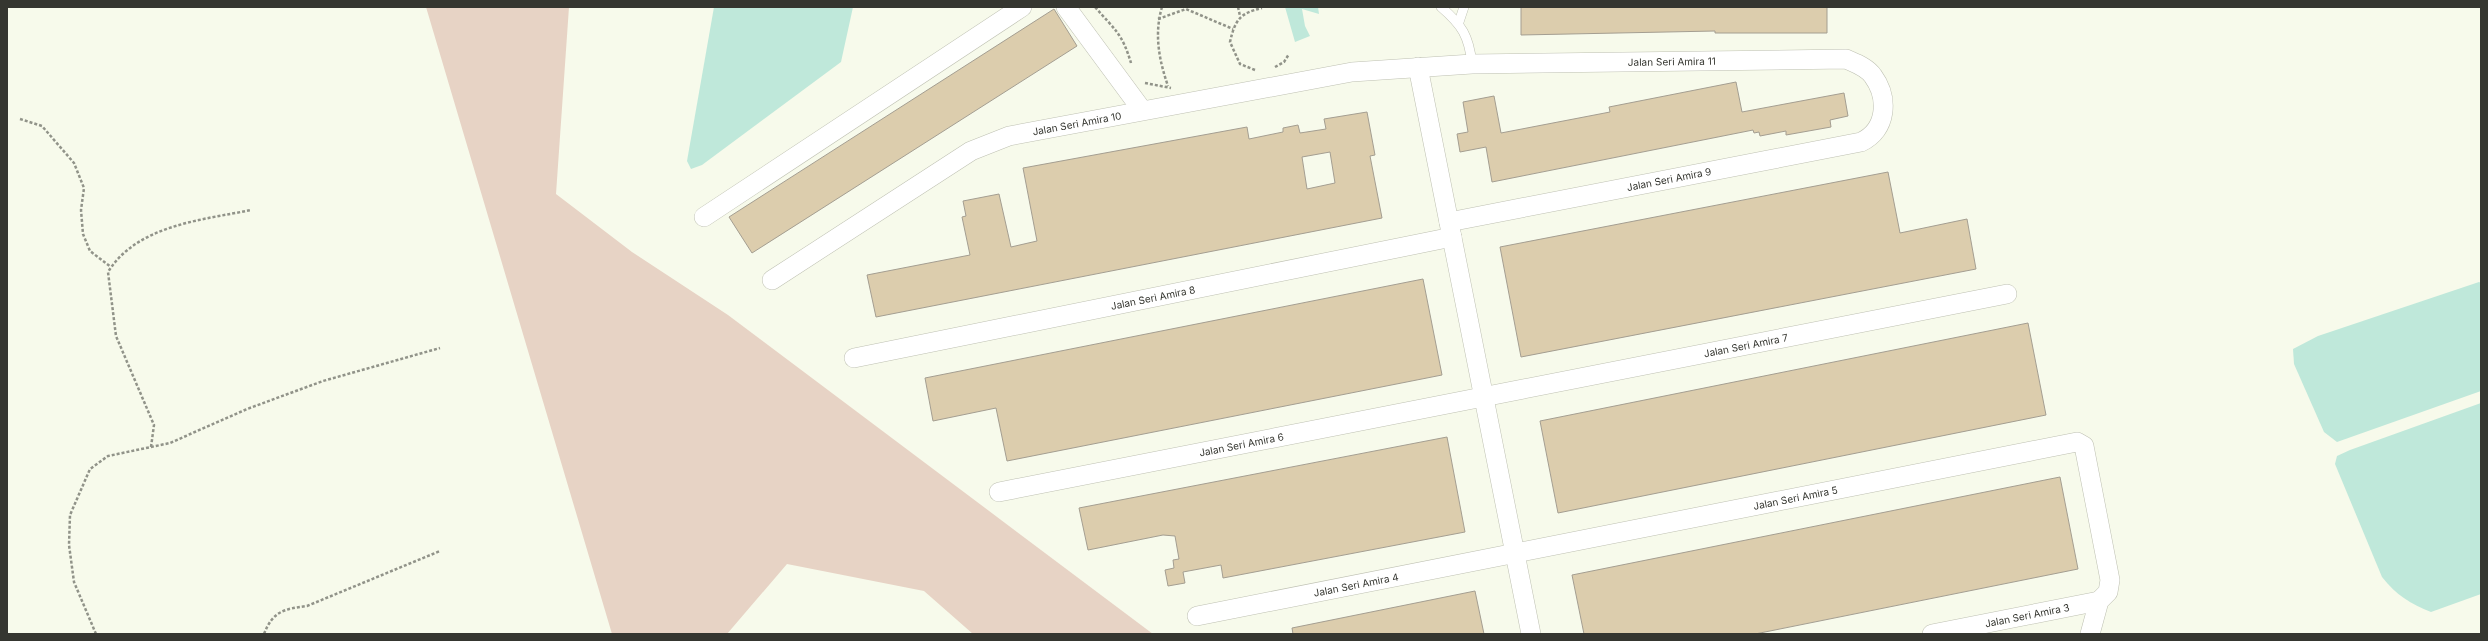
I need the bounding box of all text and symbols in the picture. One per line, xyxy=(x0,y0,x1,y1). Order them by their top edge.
street label: Jalan Seri Amira 11 xyxy=(1628,55,1716,68)
street label: Jalan Seri Amira 10 xyxy=(1031,109,1122,138)
street label: Jalan Seri Amira 9 xyxy=(1626,165,1712,193)
street label: Jalan Seri Amira 8 xyxy=(1110,283,1196,312)
street label: Jalan Seri Amira 7 xyxy=(1703,331,1789,359)
street label: Jalan Seri Amira 6 xyxy=(1198,430,1285,459)
street label: Jalan Seri Amira 5 xyxy=(1752,483,1839,512)
street label: Jalan Seri Amira 4 xyxy=(1312,570,1399,599)
street label: Jalan Seri Amira 3 xyxy=(1984,601,2071,629)

